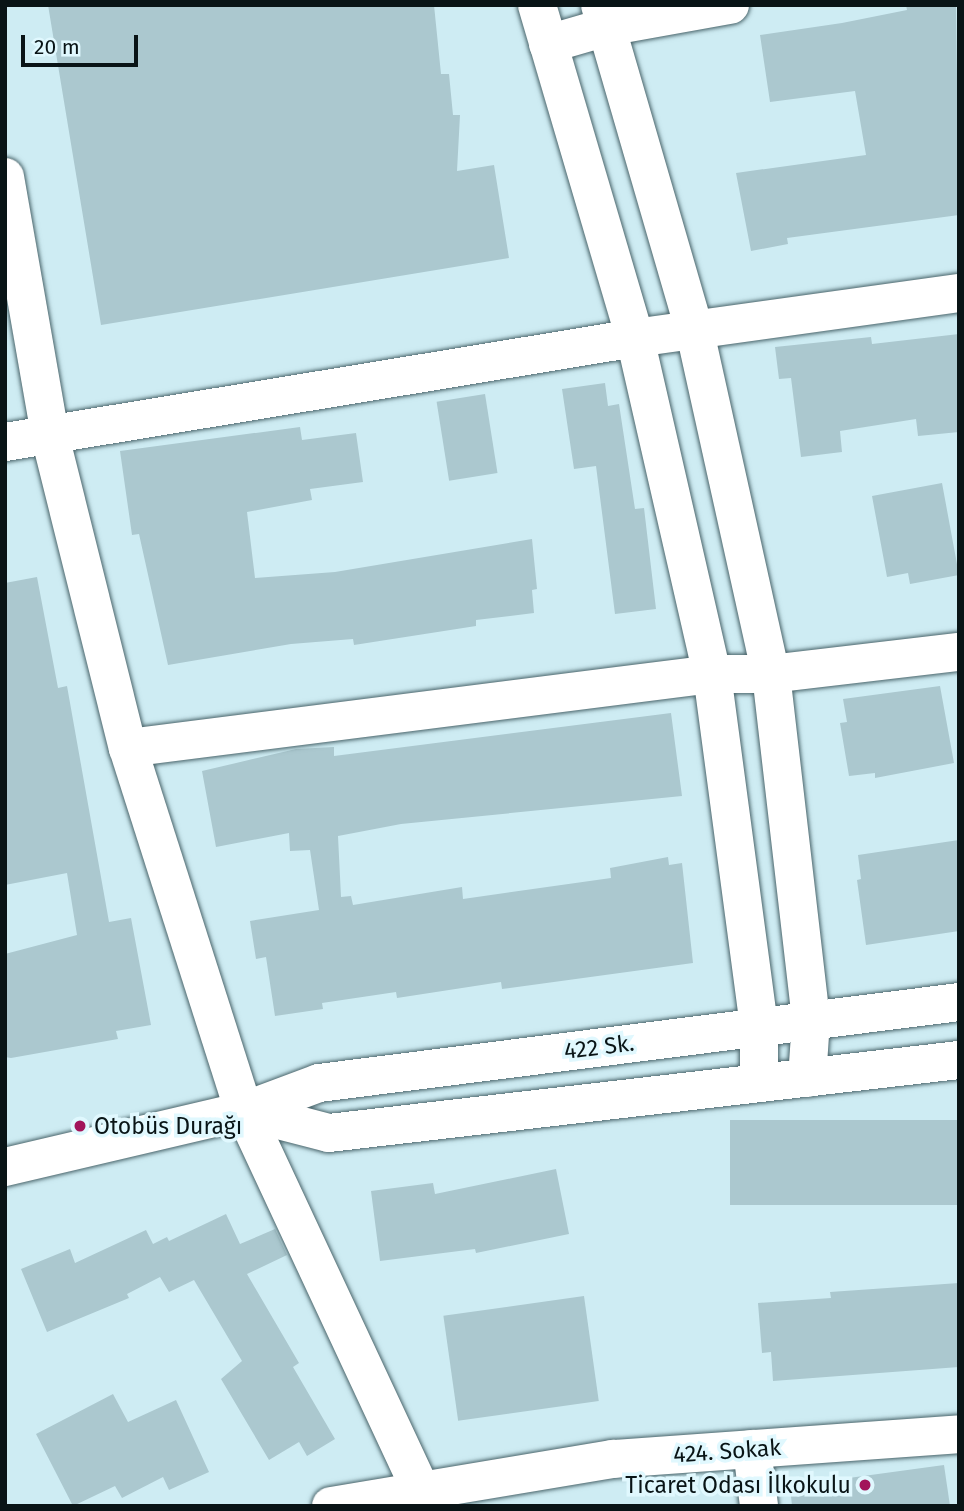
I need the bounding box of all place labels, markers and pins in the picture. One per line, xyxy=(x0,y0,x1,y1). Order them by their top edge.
place label: Otobüs Durağı xyxy=(94,1112,242,1140)
marker: Otobüs Durağı xyxy=(72,1118,88,1134)
place label: Ticaret Odası İlkokulu xyxy=(625,1471,851,1499)
marker: Ticaret Odası İlkokulu xyxy=(857,1477,873,1493)

